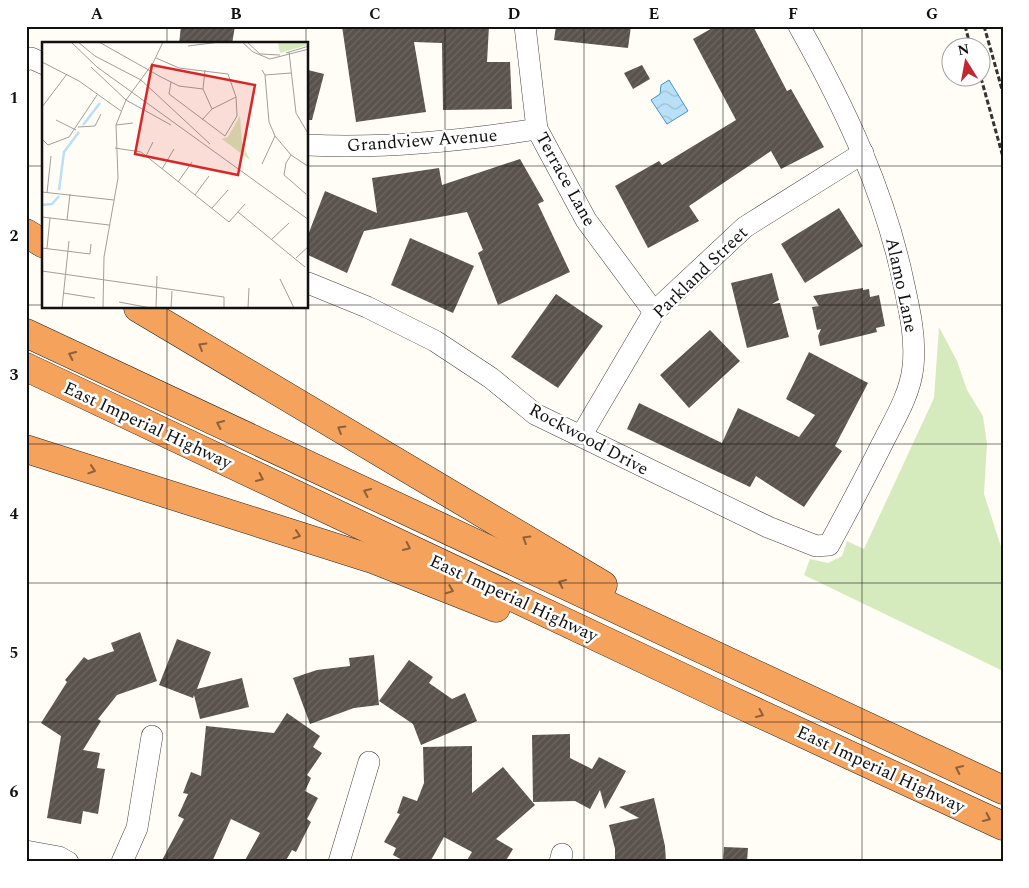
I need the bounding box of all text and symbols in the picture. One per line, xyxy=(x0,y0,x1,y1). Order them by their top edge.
text: A xyxy=(91,2,104,26)
text: B xyxy=(230,2,242,26)
text: C xyxy=(369,2,381,26)
text: D xyxy=(508,2,521,26)
text: E xyxy=(649,2,659,26)
text: F xyxy=(788,2,798,26)
text: G xyxy=(926,2,938,26)
north arrow xyxy=(942,38,992,88)
text: N xyxy=(956,38,971,61)
inset map xyxy=(42,42,309,309)
text: 1 xyxy=(10,86,18,110)
street label: Grandview Avenue xyxy=(346,122,498,159)
street label: Terrace Lane xyxy=(528,127,603,231)
street label: Parkland Street xyxy=(647,220,754,325)
text: 2 xyxy=(10,224,19,248)
street label: Alamo Lane xyxy=(878,235,925,335)
one-way arrow xyxy=(198,342,207,352)
one-way arrow xyxy=(68,351,77,361)
text: 3 xyxy=(10,363,19,387)
street label: East Imperial Highway xyxy=(59,375,238,477)
street label: Rockwood Drive xyxy=(524,396,653,482)
one-way arrow xyxy=(216,419,225,430)
one-way arrow xyxy=(338,425,347,435)
one-way arrow xyxy=(88,464,96,474)
one-way arrow xyxy=(255,472,264,482)
one-way arrow xyxy=(363,488,372,499)
text: 4 xyxy=(10,502,19,526)
one-way arrow xyxy=(292,530,301,540)
one-way arrow xyxy=(522,536,531,546)
one-way arrow xyxy=(402,541,411,552)
street label: East Imperial Highway xyxy=(425,548,604,650)
one-way arrow xyxy=(558,579,567,590)
one-way arrow xyxy=(445,584,454,594)
text: 5 xyxy=(10,641,18,665)
one-way arrow xyxy=(755,707,764,718)
street label: East Imperial Highway xyxy=(792,719,971,821)
one-way arrow xyxy=(955,765,964,775)
text: 6 xyxy=(10,780,19,804)
one-way arrow xyxy=(982,812,991,823)

